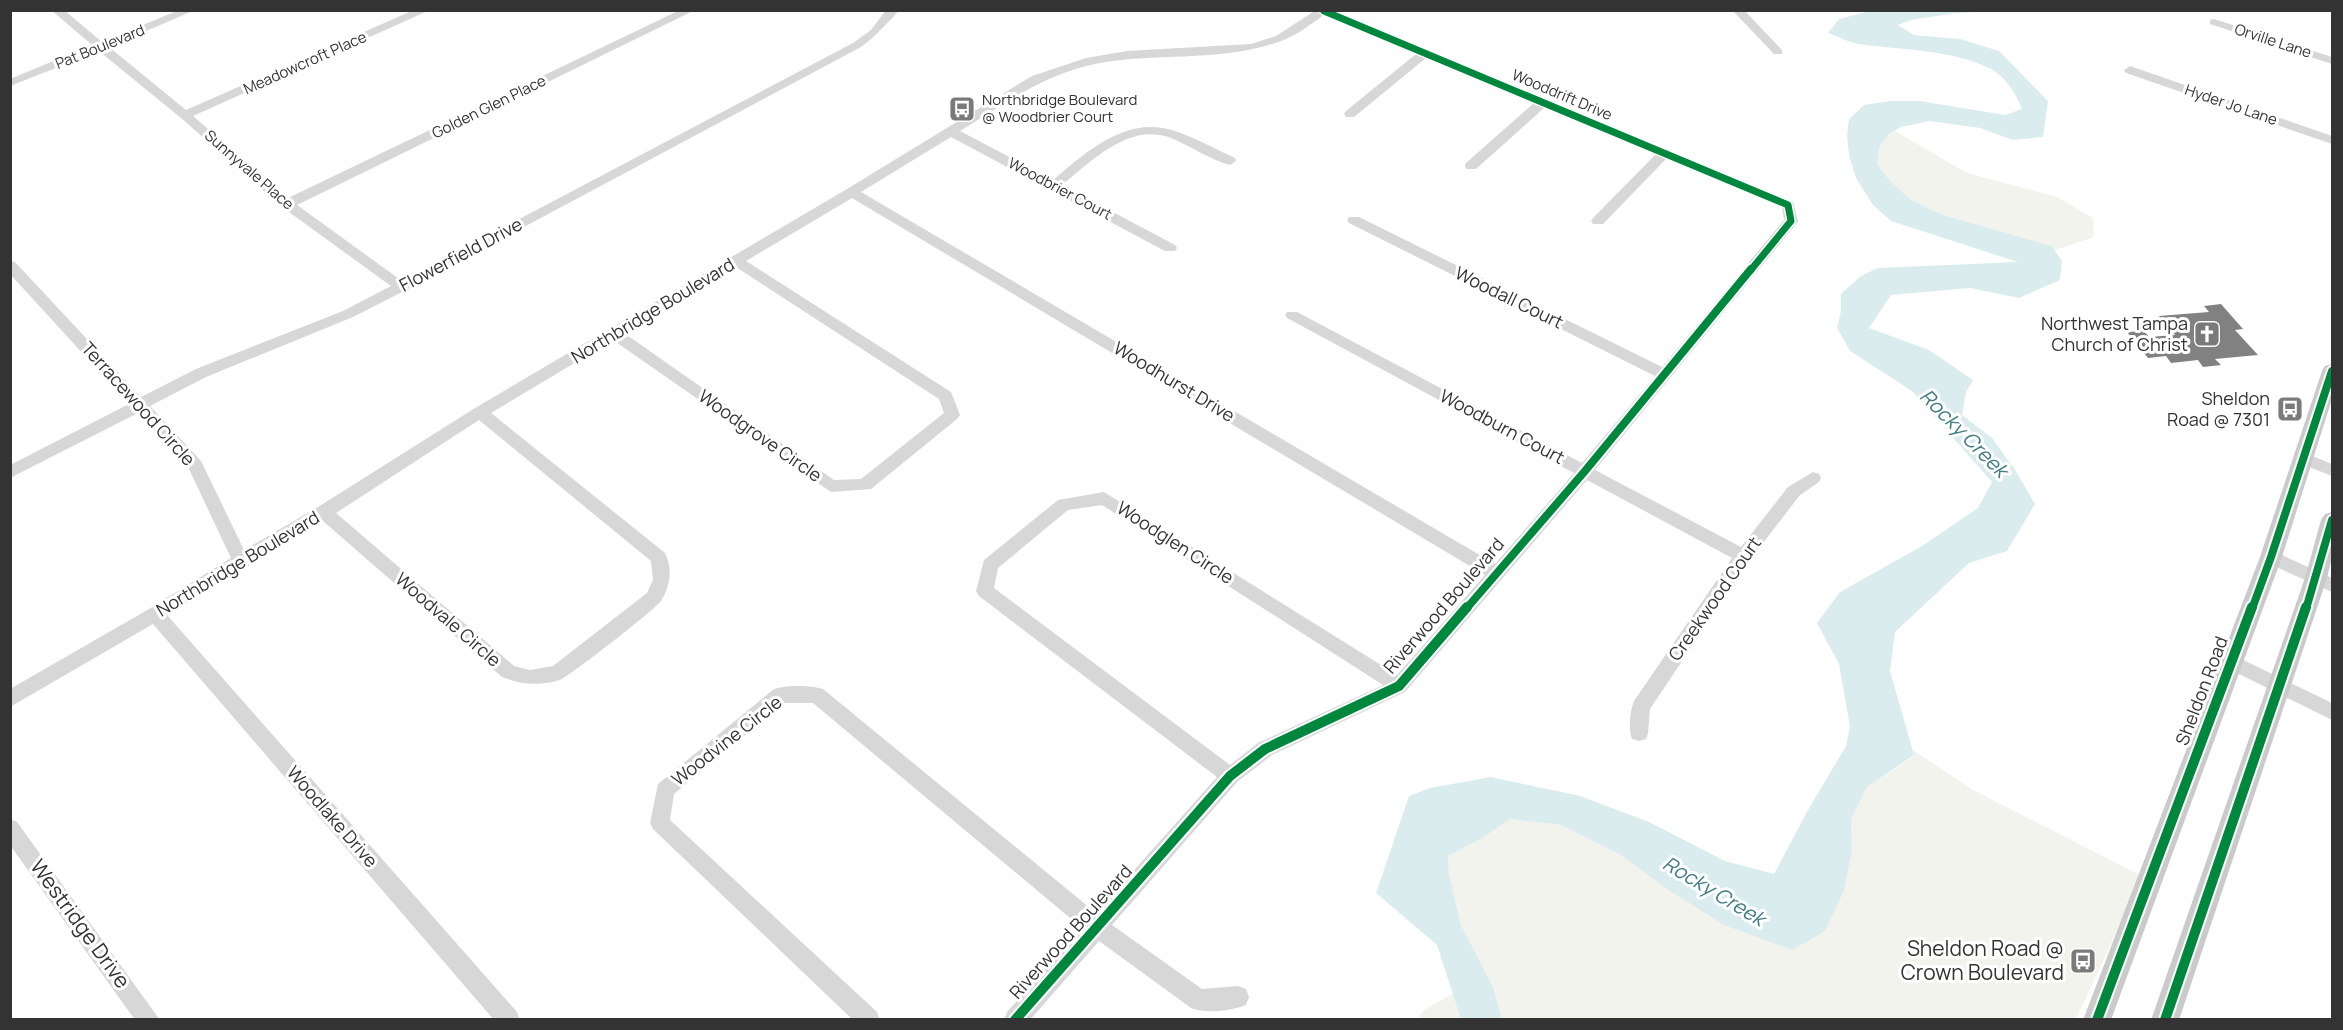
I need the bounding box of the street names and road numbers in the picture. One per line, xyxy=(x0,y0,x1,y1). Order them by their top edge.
street label: Orville Lane xyxy=(2232,18,2315,63)
street label: Pat Boulevard xyxy=(52,19,148,74)
street label: Meadowcroft Place xyxy=(240,26,370,99)
street label: Wooddrift Drive xyxy=(1509,64,1616,125)
street label: Golden Glen Place xyxy=(428,70,550,143)
street label: Hyder Jo Lane xyxy=(2182,79,2280,130)
street label: Sunnyvale Place xyxy=(200,125,299,214)
street label: Woodbrier Court xyxy=(1005,152,1116,225)
street label: Flowerfield Drive xyxy=(395,212,526,297)
street label: Northbridge Boulevard xyxy=(566,252,739,368)
street label: Woodall Court xyxy=(1451,261,1568,334)
street label: Woodhurst Drive xyxy=(1109,335,1240,427)
street label: Terracewood Circle xyxy=(77,336,201,470)
street label: Woodburn Court xyxy=(1436,383,1569,469)
street label: Woodgrove Circle xyxy=(694,384,827,487)
street label: Woodglen Circle xyxy=(1112,495,1239,589)
street label: Northbridge Boulevard xyxy=(151,505,324,621)
street label: Riverwood Boulevard xyxy=(1378,532,1509,678)
street label: Creekwood Court xyxy=(1662,532,1766,665)
street label: Woodvale Circle xyxy=(391,567,507,672)
street label: Sheldon Road xyxy=(2169,633,2233,749)
street label: Woodvine Circle xyxy=(666,690,786,791)
street label: Woodlake Drive xyxy=(282,761,383,872)
street label: Westridge Drive xyxy=(25,853,137,994)
street label: Riverwood Boulevard xyxy=(1004,859,1137,1004)

